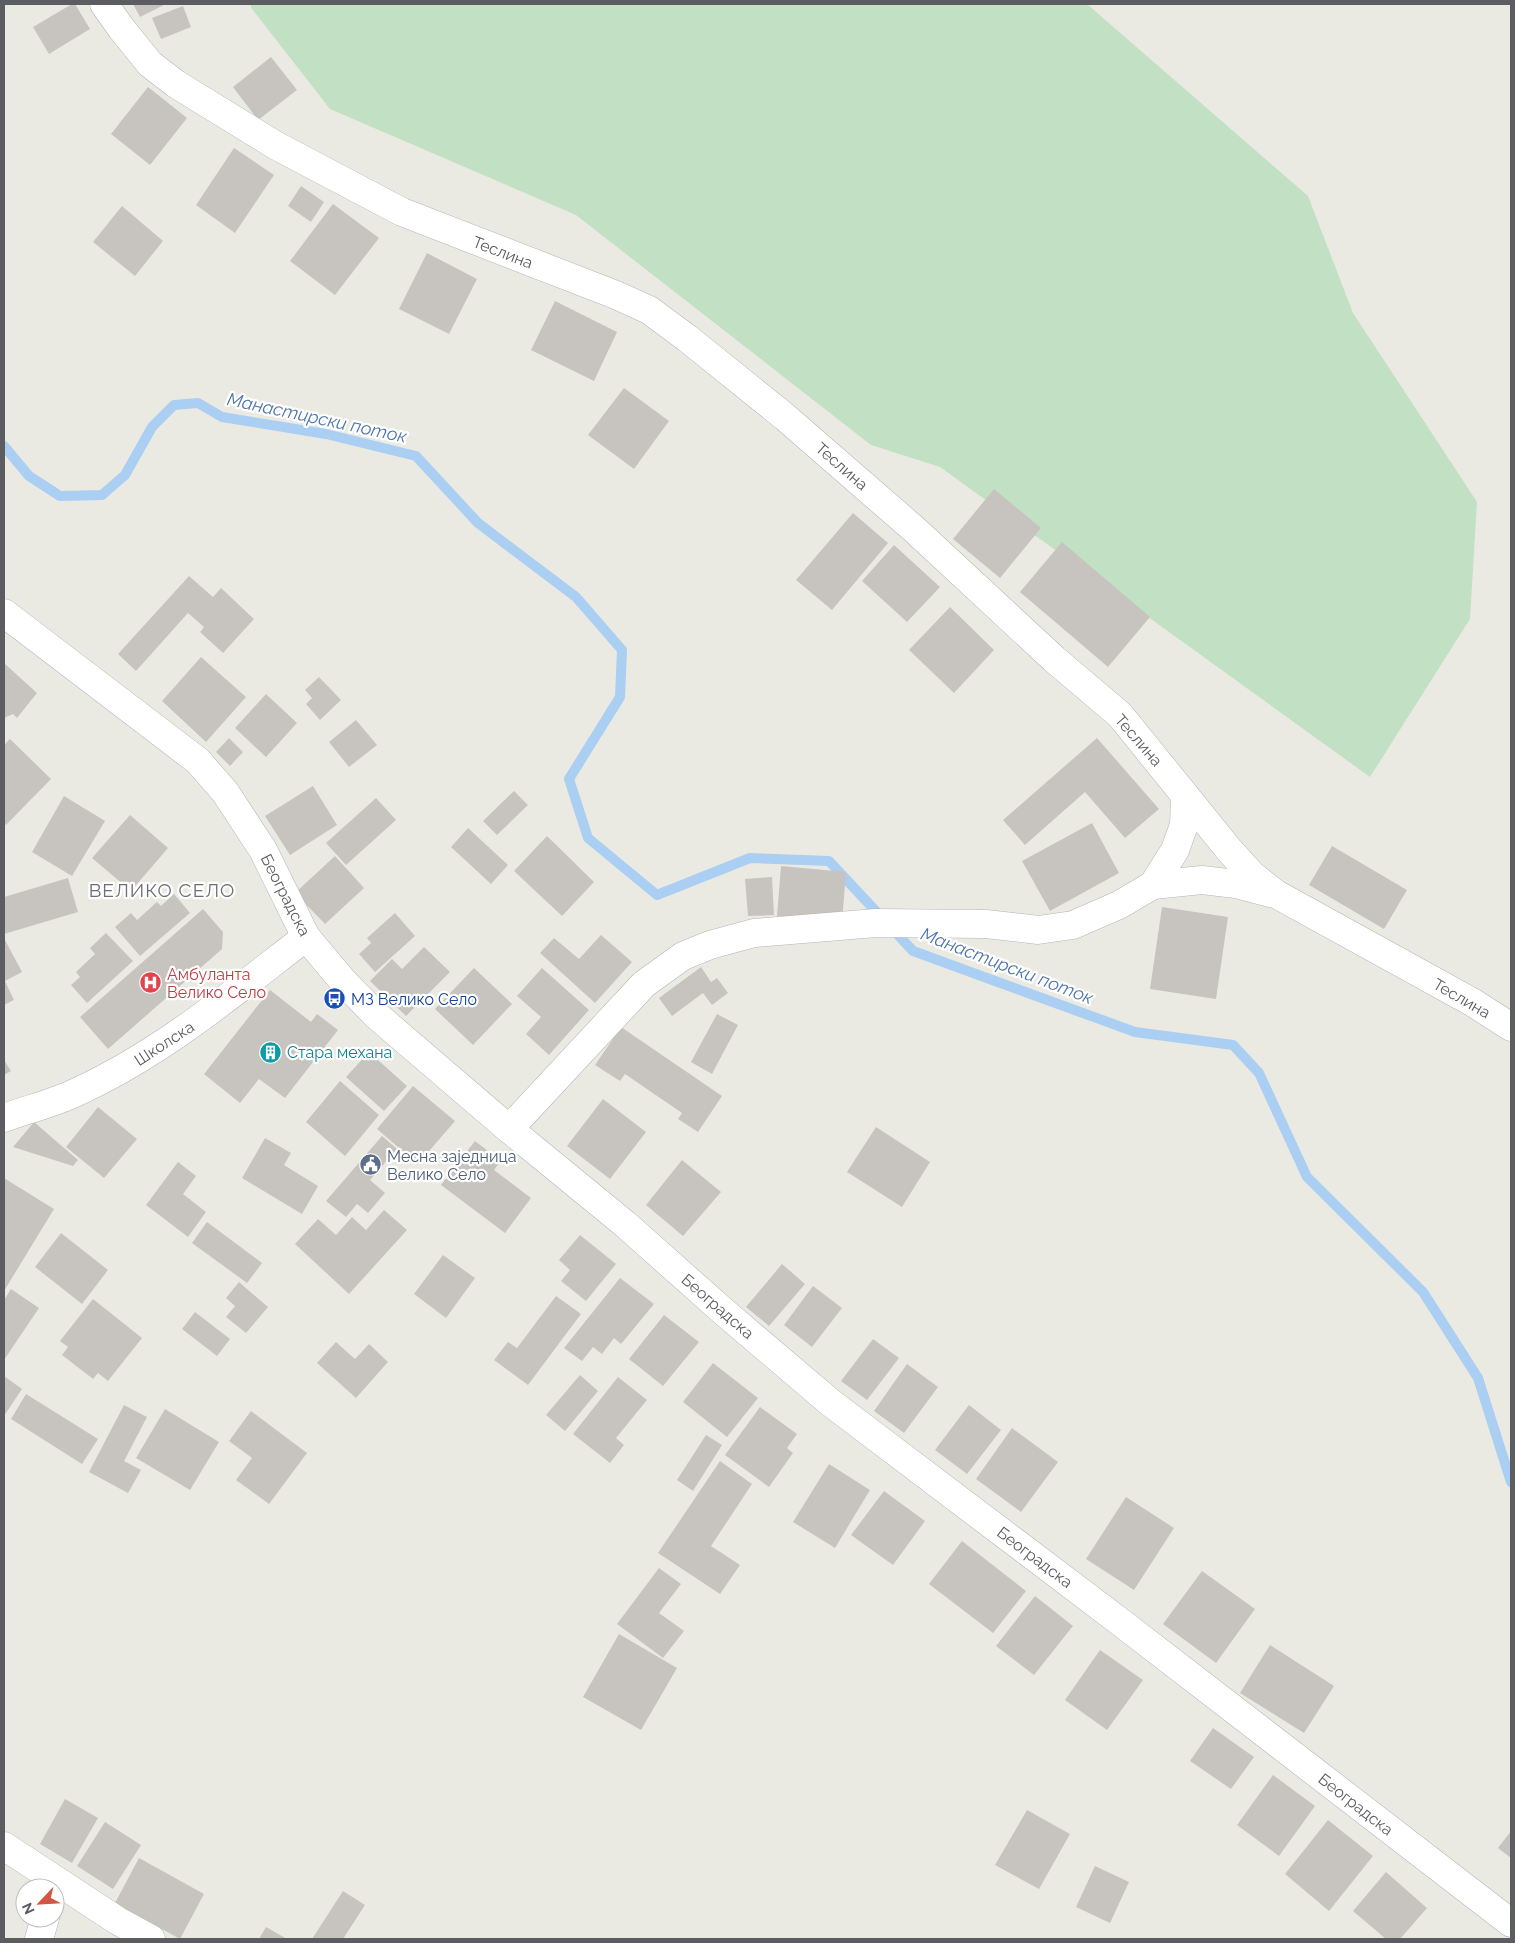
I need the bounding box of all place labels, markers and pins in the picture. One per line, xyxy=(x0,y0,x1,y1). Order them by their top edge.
place label: Амбуланта Велико Село xyxy=(167,965,266,1002)
hospital icon: Амбуланта Велико Село xyxy=(139,971,163,995)
bus stop icon: МЗ Велико Село xyxy=(323,987,347,1011)
place label: МЗ Велико Село xyxy=(351,990,477,1009)
building icon: Стара механа xyxy=(259,1040,283,1064)
place label: Стара механа xyxy=(287,1043,392,1062)
place label: Месна заједница Велико Село xyxy=(387,1147,516,1184)
public building icon: Месна заједница Велико Село xyxy=(359,1153,383,1177)

